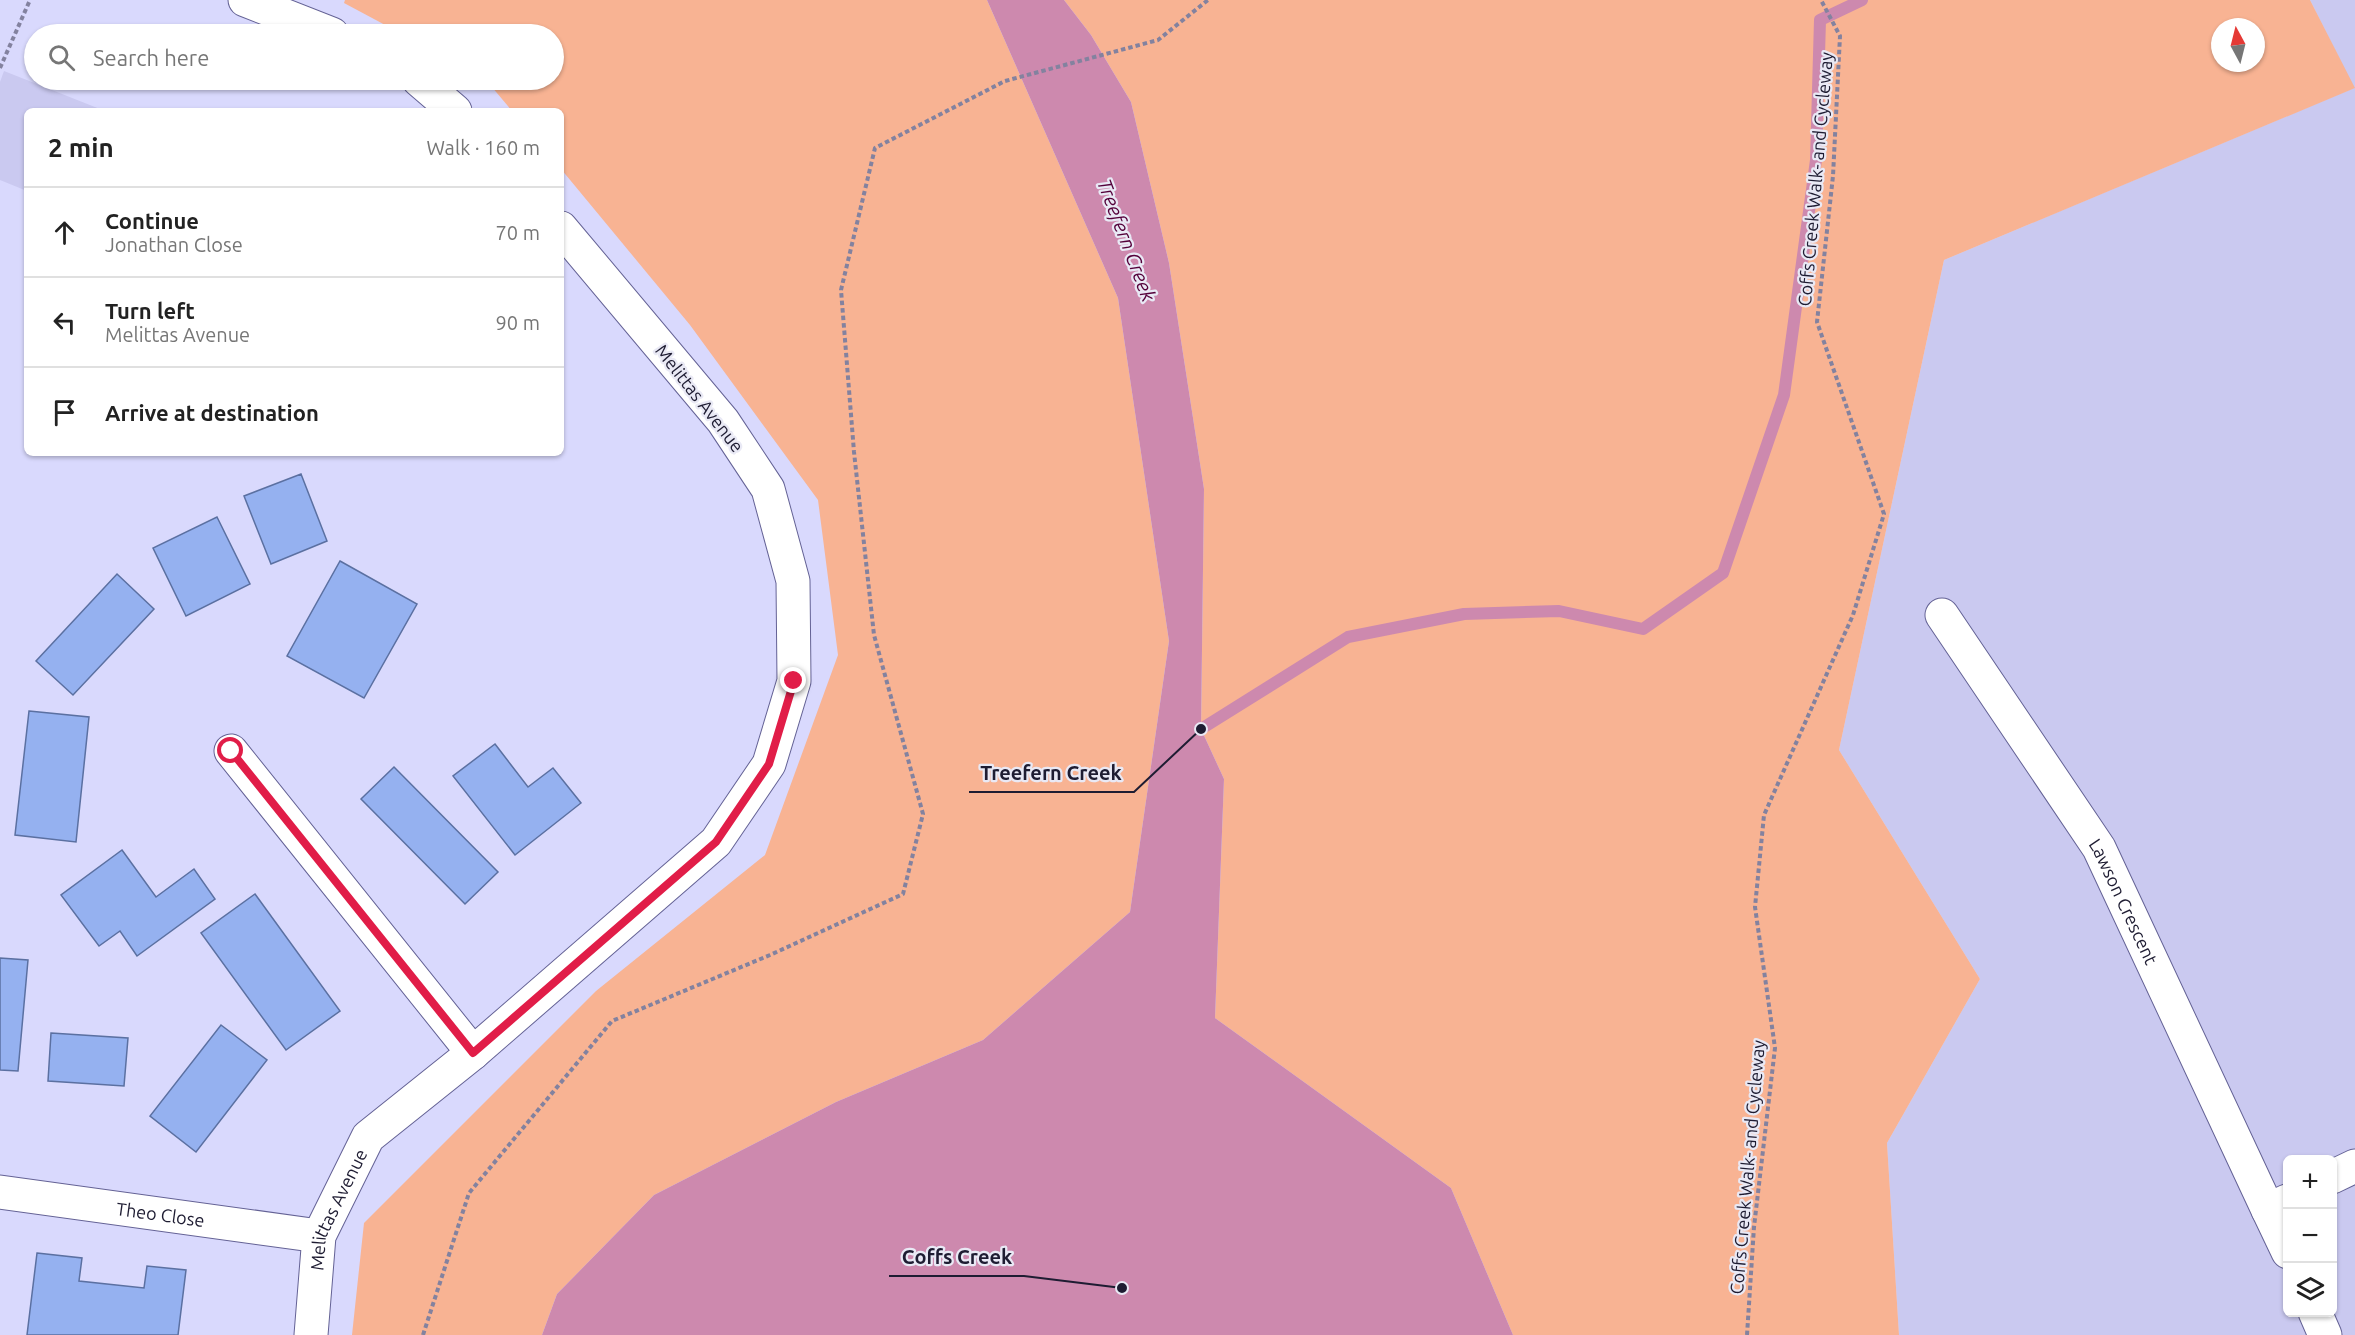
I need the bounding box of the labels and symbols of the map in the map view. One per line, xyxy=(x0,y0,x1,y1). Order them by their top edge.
north arrow xyxy=(2211,18,2265,72)
street label: Coffs Creek Walk- and Cycleway xyxy=(1794,51,1836,307)
water label: Treefern Creek xyxy=(1093,176,1161,305)
street label: Melittas Avenue xyxy=(652,340,748,456)
route end xyxy=(780,667,806,693)
route start xyxy=(217,737,243,763)
callout: Treefern Creek xyxy=(969,754,1134,792)
text: Treefern Creek xyxy=(980,761,1122,784)
street label: Lawson Crescent xyxy=(2086,835,2162,968)
street label: Coffs Creek Walk- and Cycleway xyxy=(1726,1039,1768,1295)
street label: Melittas Avenue xyxy=(306,1146,371,1271)
street label: Theo Close xyxy=(115,1198,206,1230)
callout: Coffs Creek xyxy=(889,1238,1024,1276)
text: Coffs Creek xyxy=(902,1245,1012,1268)

